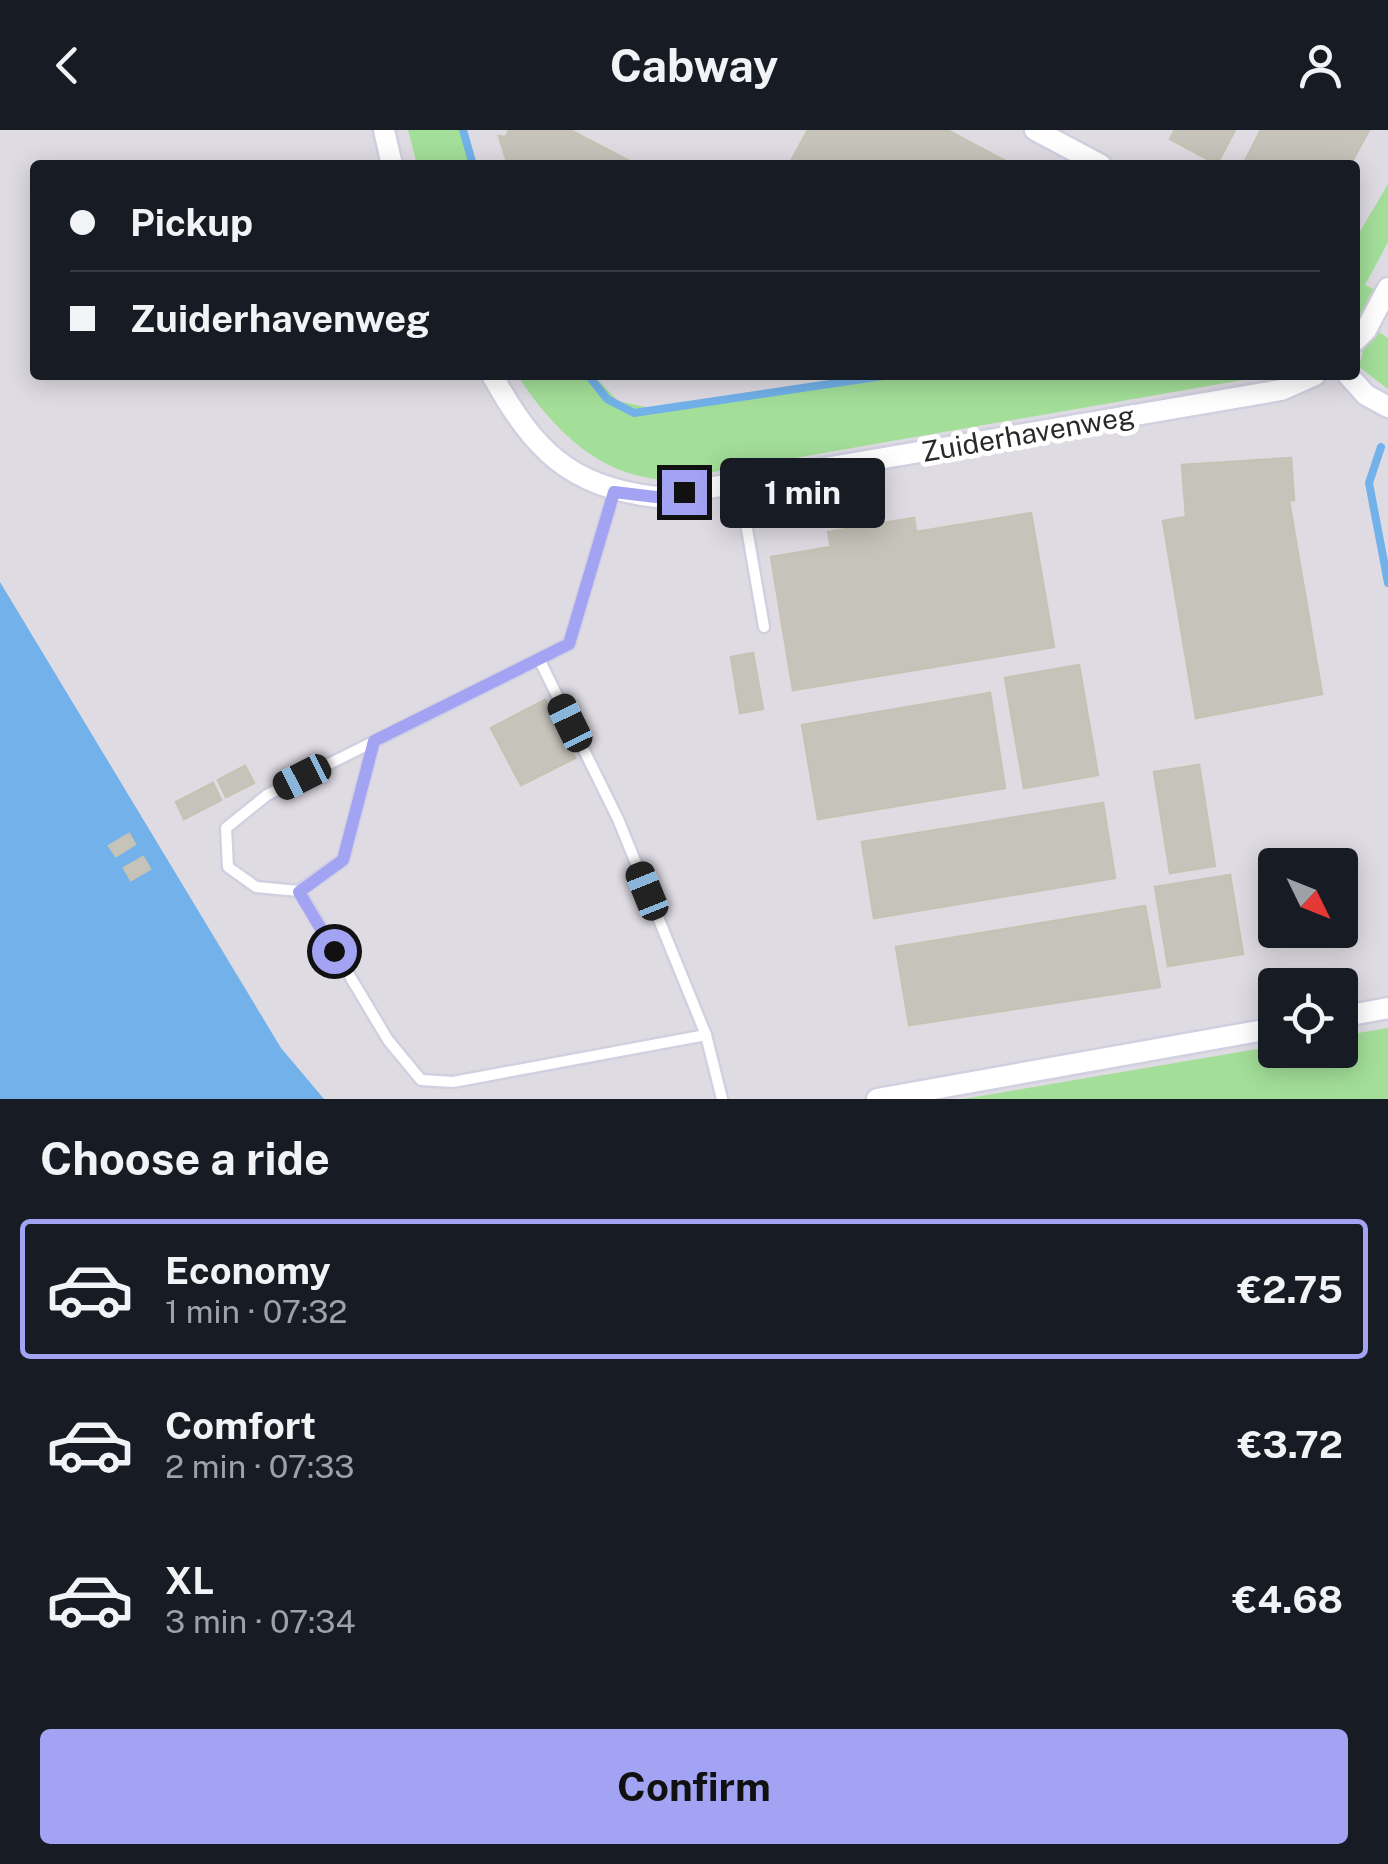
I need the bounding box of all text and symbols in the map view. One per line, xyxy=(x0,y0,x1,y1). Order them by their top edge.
icon: back xyxy=(40,38,95,93)
icon: person xyxy=(1293,38,1348,93)
text: Cabway xyxy=(610,39,778,92)
text: Pickup xyxy=(130,200,253,245)
text: Zuiderhavenweg xyxy=(130,296,430,341)
street label: Zuiderhavenweg xyxy=(919,398,1137,468)
callout: 1 min xyxy=(719,457,884,527)
route end xyxy=(662,470,707,515)
text: 1 min xyxy=(764,474,841,511)
car xyxy=(543,689,597,757)
car xyxy=(268,750,336,804)
north arrow xyxy=(1258,848,1358,948)
map controls xyxy=(1258,848,1358,1068)
car xyxy=(622,858,672,924)
route start xyxy=(312,929,357,974)
button: locate xyxy=(1258,968,1358,1068)
text: Choose a ride xyxy=(40,1132,330,1185)
icon: car xyxy=(45,1244,135,1334)
text: Economy xyxy=(165,1248,331,1293)
text: €2.75 xyxy=(1238,1267,1343,1312)
text: 1 min · 07:32 xyxy=(165,1293,347,1330)
icon: car xyxy=(45,1399,135,1489)
text: Comfort xyxy=(165,1403,316,1448)
text: €3.72 xyxy=(1238,1422,1343,1467)
text: 2 min · 07:33 xyxy=(165,1448,354,1485)
icon: car xyxy=(45,1554,135,1644)
text: XL xyxy=(165,1558,214,1603)
text: €4.68 xyxy=(1233,1577,1343,1622)
text: 3 min · 07:34 xyxy=(165,1603,356,1640)
button: Confirm xyxy=(40,1729,1348,1844)

